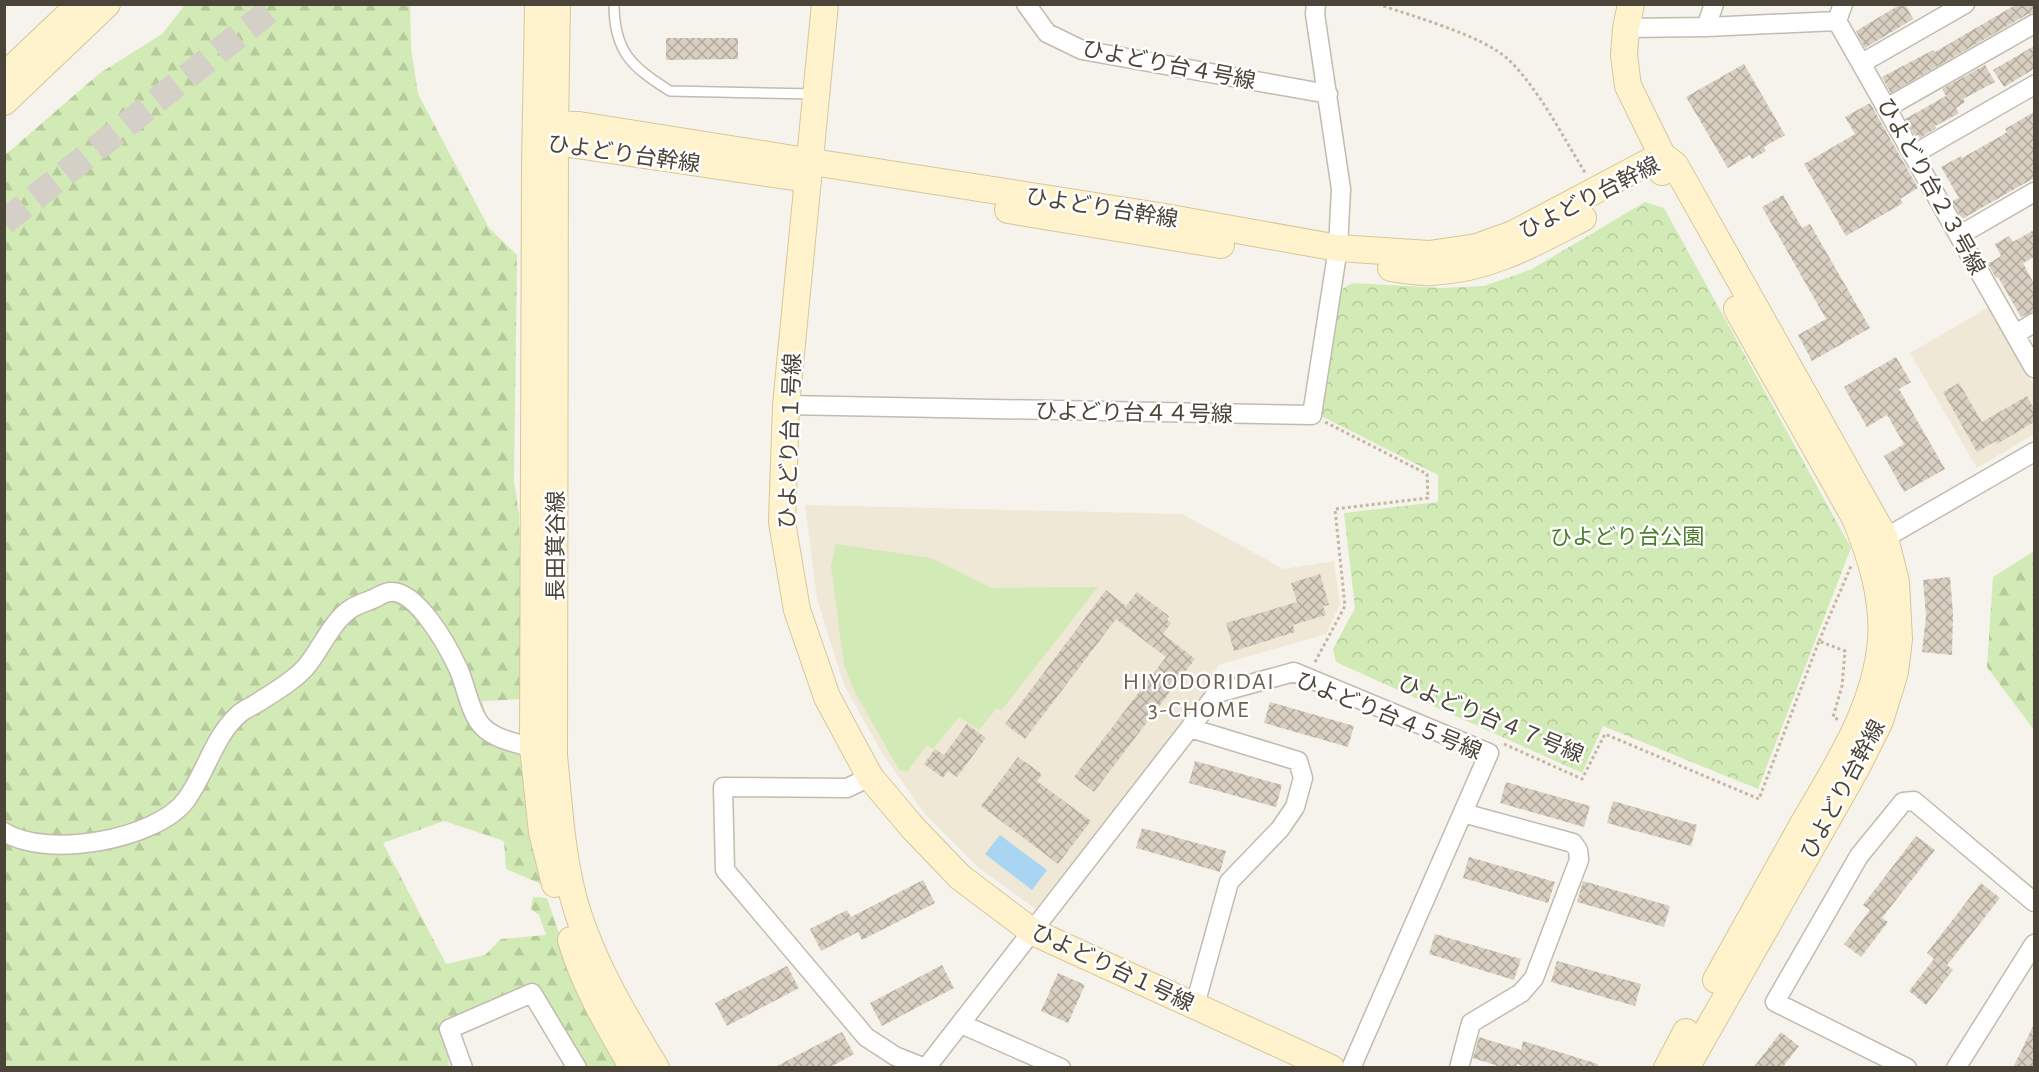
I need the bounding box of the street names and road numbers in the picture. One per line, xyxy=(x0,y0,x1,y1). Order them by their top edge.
street label: ひよどり台４号線 xyxy=(1080,36,1257,93)
street label: ひよどり台２３号線 xyxy=(1874,94,1990,278)
street label: ひよどり台幹線 xyxy=(546,131,702,176)
street label: ひよどり台幹線 xyxy=(1515,152,1663,243)
street label: ひよどり台幹線 xyxy=(1024,184,1180,231)
street label: ひよどり台１号線 xyxy=(775,353,804,529)
street label: ひよどり台４４号線 xyxy=(1035,399,1233,426)
street label: 長田箕谷線 xyxy=(544,491,567,601)
street label: ひよどり台４５号線 xyxy=(1293,668,1485,763)
street label: ひよどり台４７号線 xyxy=(1395,671,1587,766)
street label: ひよどり台幹線 xyxy=(1796,716,1889,863)
street label: ひよどり台１号線 xyxy=(1028,920,1197,1015)

